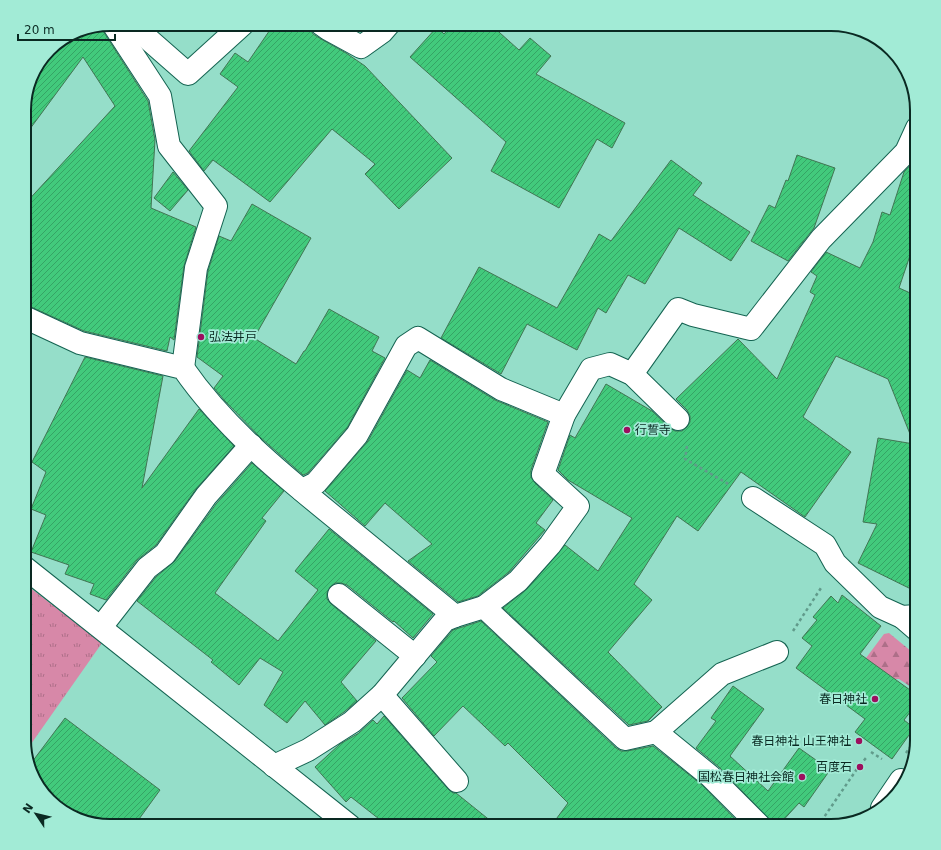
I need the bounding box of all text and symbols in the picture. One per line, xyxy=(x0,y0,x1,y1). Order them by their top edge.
scale bar xyxy=(18,16,115,42)
text: 20 m xyxy=(24,23,55,37)
place label: 弘法井戸 xyxy=(209,330,257,344)
marker: 弘法井戸 xyxy=(196,332,206,342)
place label: 行誓寺 xyxy=(635,423,671,437)
marker: 行誓寺 xyxy=(622,425,632,435)
place label: 春日神社 xyxy=(819,692,867,706)
marker: 春日神社 xyxy=(870,694,880,704)
place label: 春日神社 山王神社 xyxy=(751,734,851,748)
marker: 春日神社 山王神社 xyxy=(854,736,864,746)
place label: 百度石 xyxy=(816,760,852,774)
marker: 百度石 xyxy=(855,762,865,772)
place label: 国松春日神社会館 xyxy=(698,770,794,784)
marker: 国松春日神社会館 xyxy=(797,772,807,782)
north arrow xyxy=(16,794,56,834)
text: N xyxy=(20,801,36,816)

